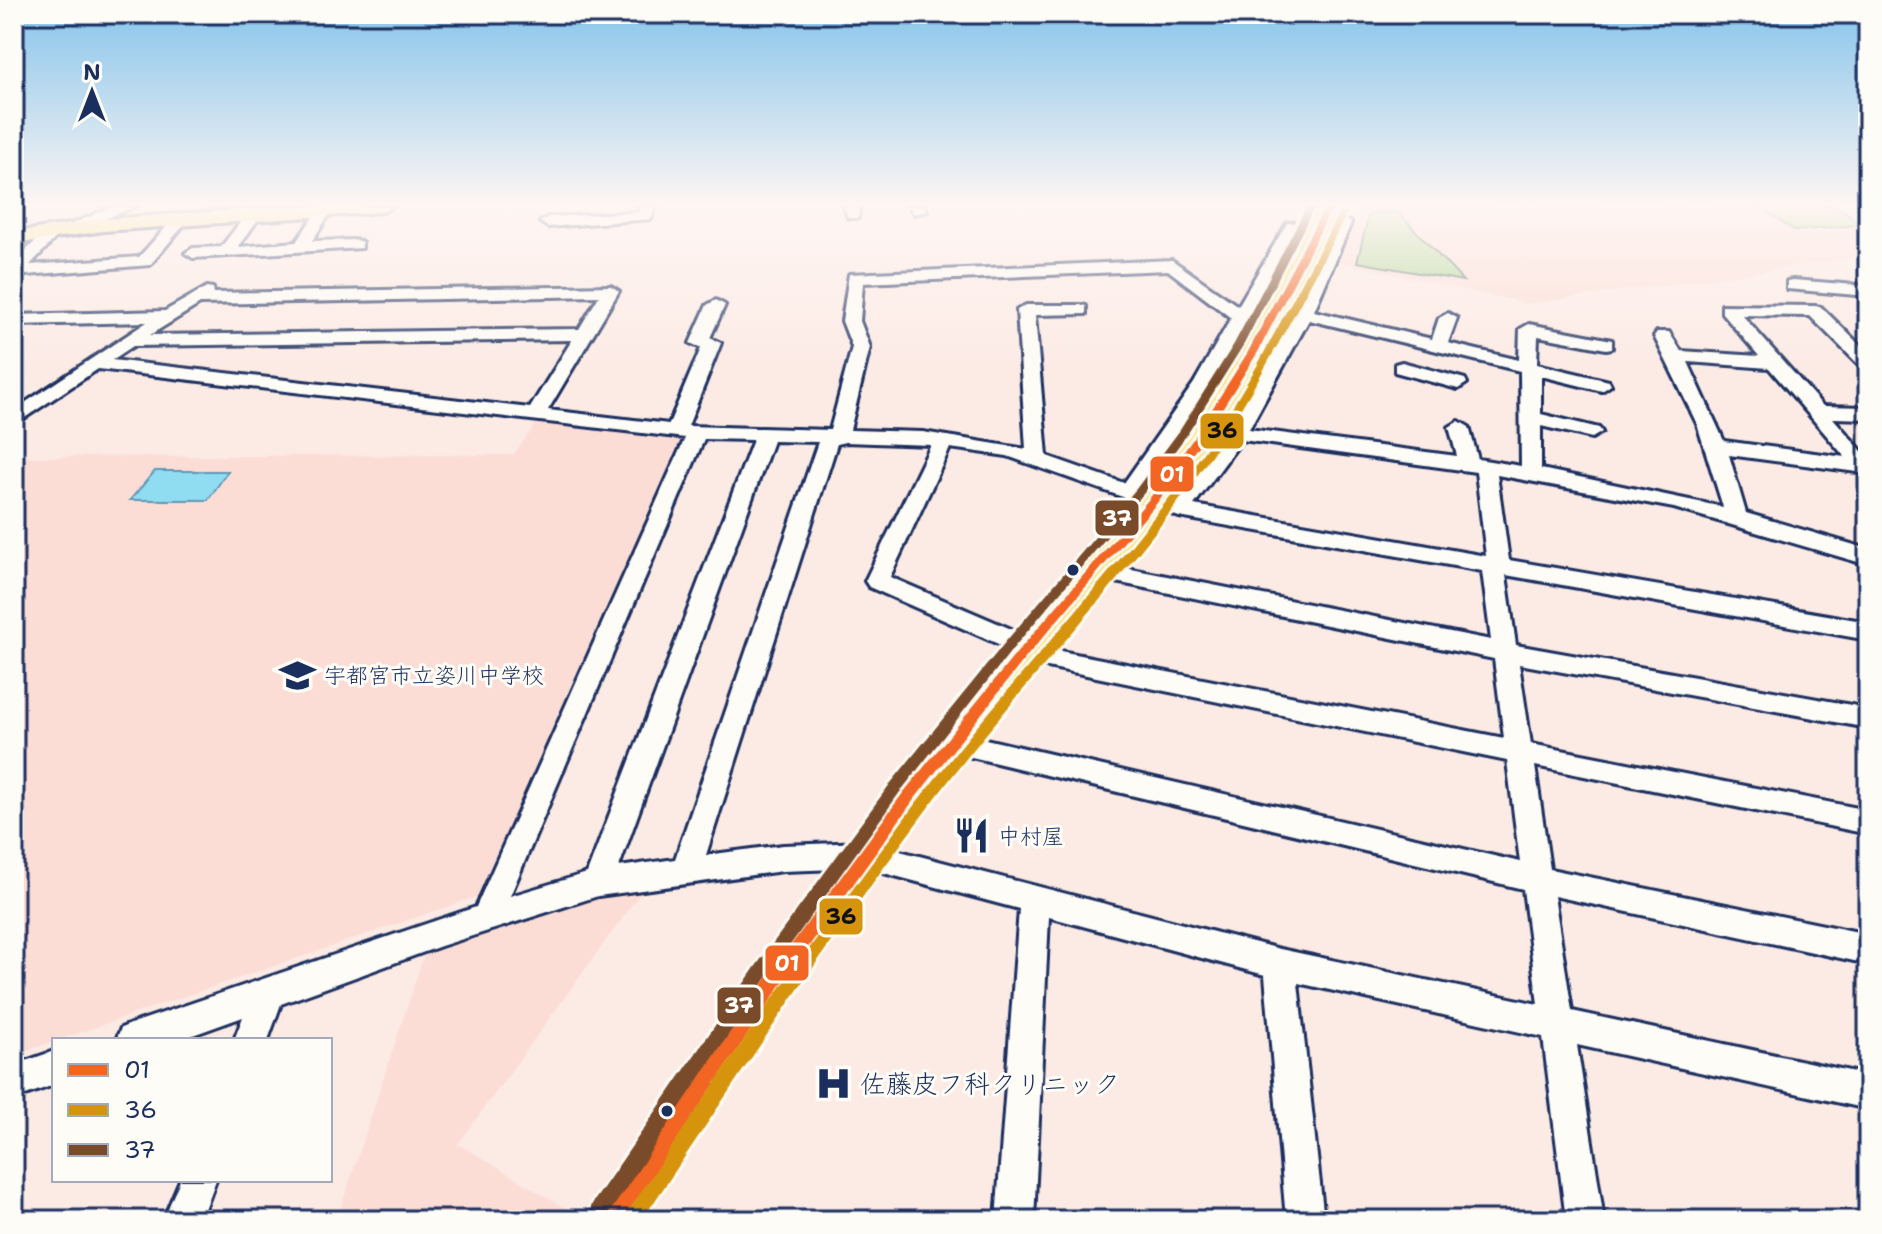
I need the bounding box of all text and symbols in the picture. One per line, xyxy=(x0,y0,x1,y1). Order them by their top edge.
north arrow xyxy=(52,52,132,132)
text: N xyxy=(83,58,101,87)
line badge: 36 xyxy=(1199,412,1245,450)
text: 36 xyxy=(1207,416,1237,445)
line badge: 01 xyxy=(1149,455,1195,493)
text: 01 xyxy=(1160,460,1184,489)
line badge: 37 xyxy=(1094,499,1140,537)
text: 37 xyxy=(1102,504,1132,533)
unlabelled marker xyxy=(1065,562,1081,578)
school or university icon: 宇都宮市立姿川中学校 xyxy=(279,656,317,694)
place label: 宇都宮市立姿川中学校 xyxy=(324,661,544,690)
restaurant icon: 中村屋 xyxy=(953,817,991,855)
place label: 中村屋 xyxy=(998,822,1064,851)
line badge: 36 xyxy=(818,897,864,936)
text: 36 xyxy=(826,902,856,931)
line badge: 01 xyxy=(764,944,810,982)
text: 01 xyxy=(775,949,799,978)
line badge: 37 xyxy=(716,986,762,1025)
text: 37 xyxy=(724,991,754,1020)
legend xyxy=(52,1038,332,1182)
text: 01 xyxy=(124,1054,150,1086)
hospital icon: 佐藤皮フ科クリニック xyxy=(815,1065,853,1103)
place label: 佐藤皮フ科クリニック xyxy=(860,1066,1120,1101)
text: 36 xyxy=(124,1094,157,1126)
unlabelled marker xyxy=(659,1103,675,1119)
text: 37 xyxy=(124,1134,156,1166)

